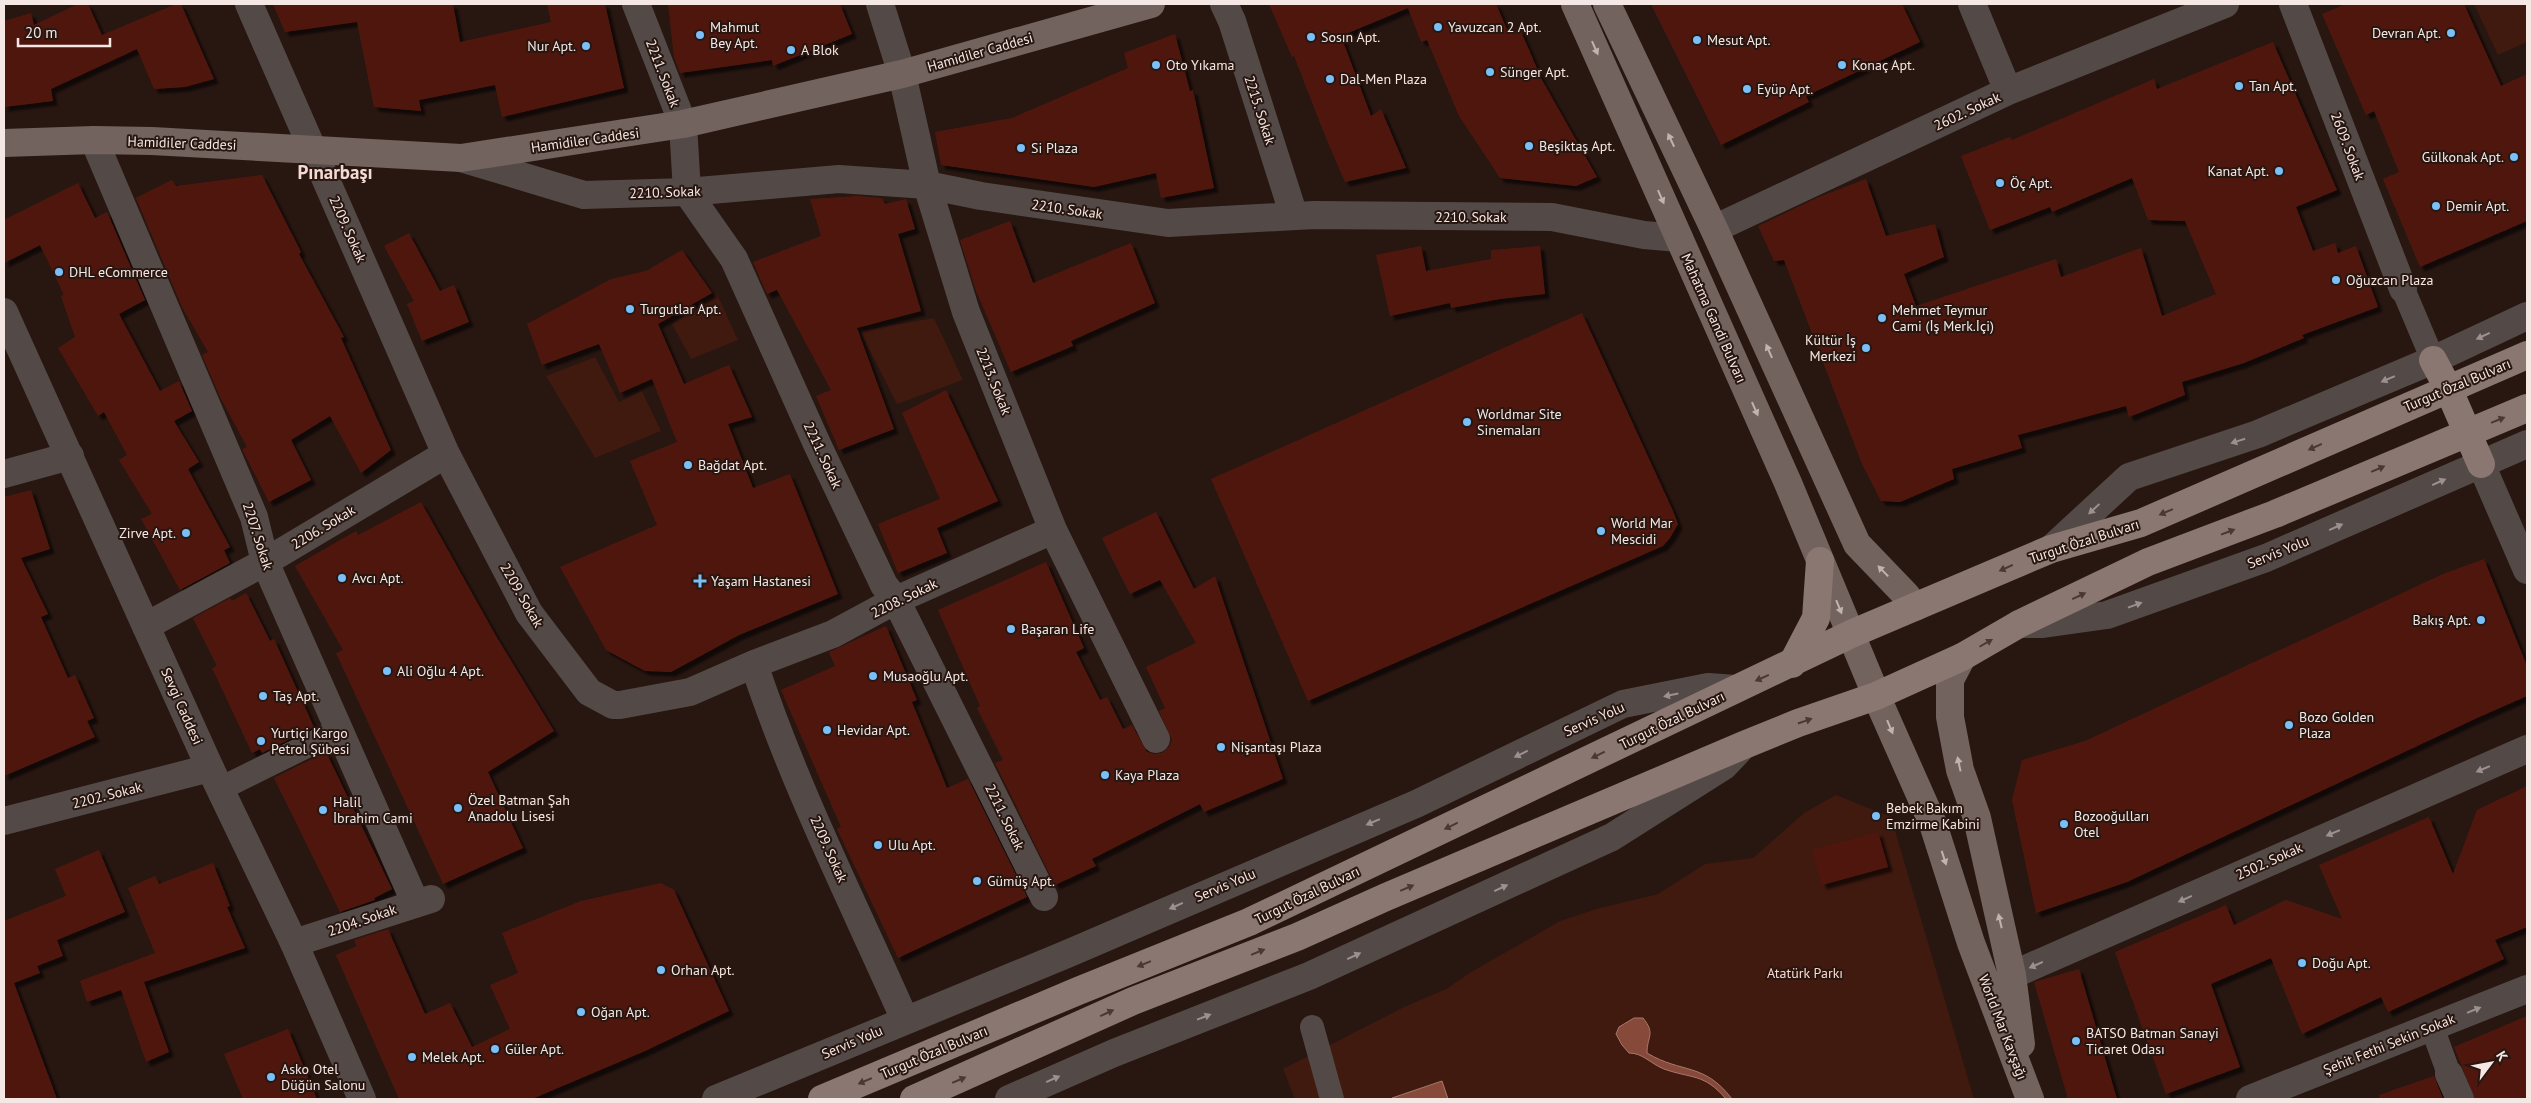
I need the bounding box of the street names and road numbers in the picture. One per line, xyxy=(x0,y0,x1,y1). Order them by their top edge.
street label: Hamidiler Caddesi xyxy=(925,28,1035,76)
street label: 2211. Sokak xyxy=(642,36,684,110)
street label: 2215. Sokak xyxy=(1240,73,1280,147)
street label: 2602. Sokak xyxy=(1931,88,2003,134)
street label: 2609. Sokak xyxy=(2327,109,2369,183)
street label: Hamidiler Caddesi xyxy=(530,124,640,156)
street label: Hamidiler Caddesi xyxy=(127,132,237,154)
street label: 2210. Sokak xyxy=(629,182,701,202)
street label: 2209. Sokak xyxy=(325,193,371,266)
street label: 2210. Sokak xyxy=(1030,195,1104,223)
street label: 2210. Sokak xyxy=(1435,208,1507,226)
street label: Mahatma Gandi Bulvarı xyxy=(1677,251,1751,385)
street label: 2213. Sokak xyxy=(972,344,1016,418)
street label: Turgut Özal Bulvarı xyxy=(2401,354,2513,416)
street label: 2211. Sokak xyxy=(800,419,846,491)
street label: 2207. Sokak xyxy=(239,500,277,572)
street label: 2206. Sokak xyxy=(288,501,359,553)
street label: Turgut Özal Bulvarı xyxy=(2027,515,2141,567)
street label: Servis Yolu xyxy=(2245,532,2311,572)
street label: 2209. Sokak xyxy=(496,560,548,631)
street label: 2208. Sokak xyxy=(868,574,940,622)
street label: Sevgi Caddesi xyxy=(157,665,207,747)
street label: Turgut Özal Bulvarı xyxy=(1617,687,1727,753)
street label: Servis Yolu xyxy=(1561,698,1627,740)
street label: 2202. Sokak xyxy=(70,778,144,812)
street label: 2211. Sokak xyxy=(981,781,1029,853)
street label: 2209. Sokak xyxy=(806,813,852,886)
street label: 2502. Sokak xyxy=(2233,838,2306,884)
street label: Turgut Özal Bulvarı xyxy=(1252,862,1362,928)
street label: Servis Yolu xyxy=(1192,864,1258,906)
street label: 2204. Sokak xyxy=(325,900,399,940)
street label: World Mar Kavşağı xyxy=(1975,972,2031,1082)
street label: Şehit Fethi Sekin Sokak xyxy=(2321,1009,2458,1079)
street label: Servis Yolu xyxy=(819,1021,885,1063)
street label: Turgut Özal Bulvarı xyxy=(878,1021,990,1083)

